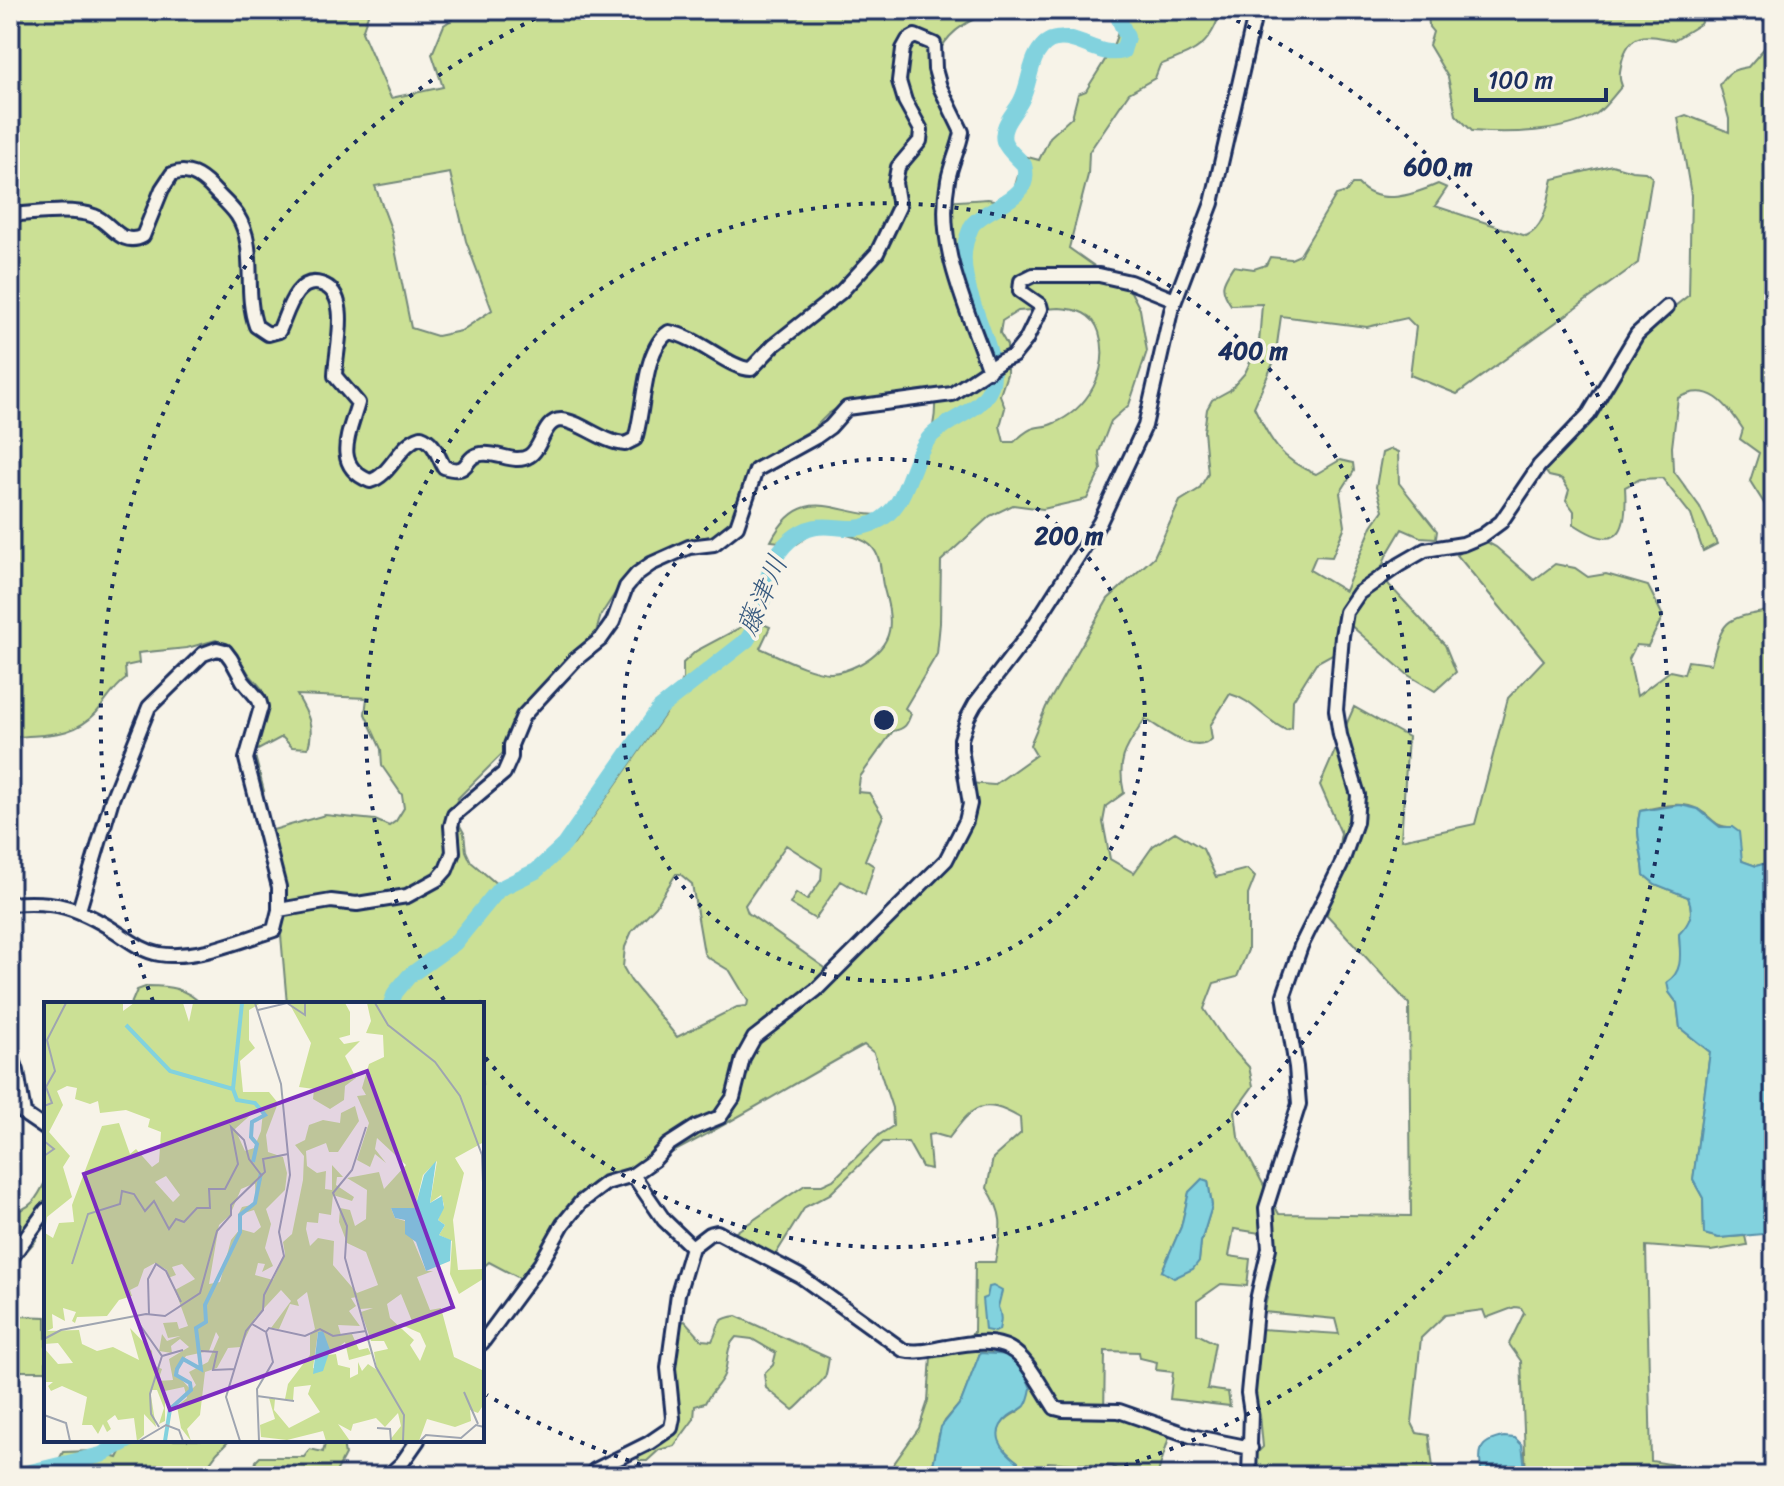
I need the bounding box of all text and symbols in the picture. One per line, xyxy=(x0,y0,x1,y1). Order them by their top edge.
scale bar xyxy=(1476,52,1606,102)
text: 100 m xyxy=(1488,59,1553,101)
text: 600 m xyxy=(1403,146,1473,188)
text: 400 m xyxy=(1218,330,1289,372)
text: 200 m xyxy=(1034,515,1104,557)
water label: 藤津川 xyxy=(723,547,801,643)
centre of rings xyxy=(870,706,898,734)
inset map xyxy=(44,1002,484,1442)

